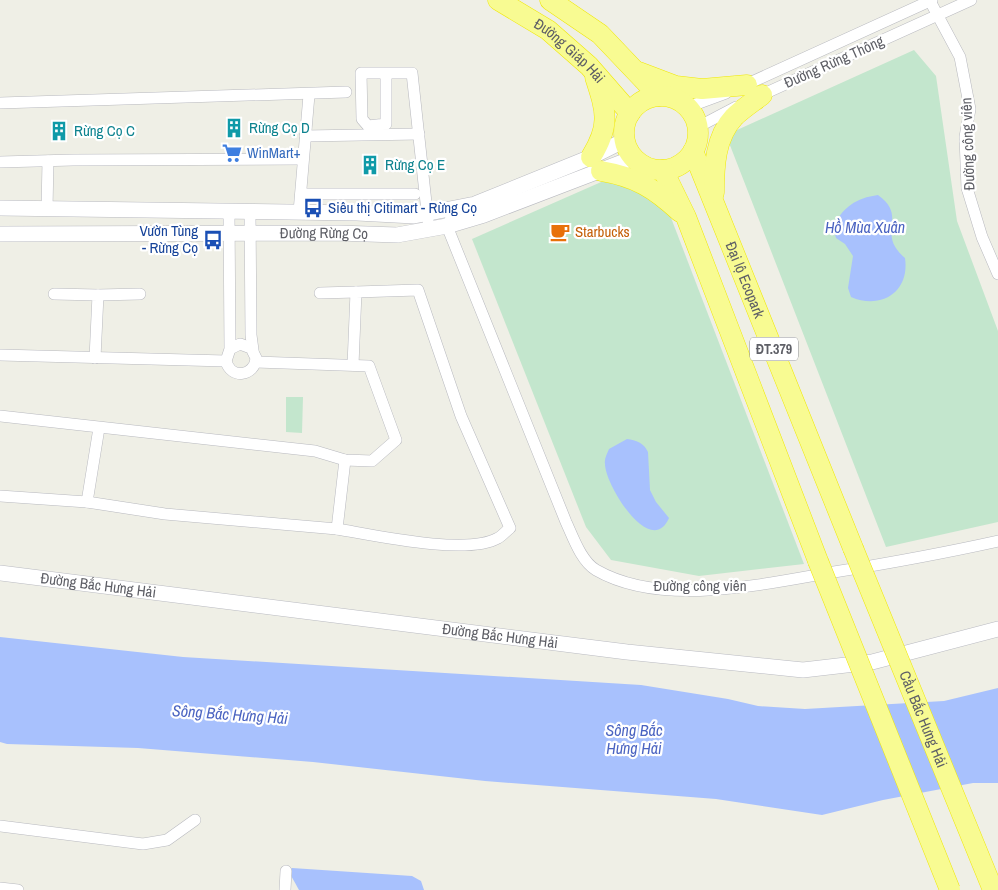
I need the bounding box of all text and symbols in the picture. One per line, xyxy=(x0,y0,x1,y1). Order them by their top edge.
street label: Đường Giáp Hải xyxy=(530,13,610,87)
street label: Đường Rừng Thông xyxy=(781,30,887,93)
street label: Đường công viên xyxy=(955,97,980,191)
building icon: Rừng Cọ D xyxy=(223,117,245,139)
place label: Rừng Cọ D xyxy=(249,117,310,138)
building icon: Rừng Cọ C xyxy=(48,120,70,142)
place label: Rừng Cọ C xyxy=(74,120,135,141)
supermarket icon: WinMart+ xyxy=(221,142,243,164)
place label: WinMart+ xyxy=(247,142,301,163)
building icon: Rừng Cọ E xyxy=(359,154,381,176)
place label: Rừng Cọ E xyxy=(385,154,445,175)
bus stop icon: Siêu thị Citimart - Rừng Cọ xyxy=(302,197,324,219)
place label: Siêu thị Citimart - Rừng Cọ xyxy=(328,197,477,218)
water label: Hồ Mùa Xuân xyxy=(825,216,905,238)
place label: Vườn Tùng - Rừng Cọ xyxy=(140,220,198,258)
cafe icon: Starbucks xyxy=(549,221,571,243)
place label: Starbucks xyxy=(575,221,630,242)
street label: Đường Rừng Cọ xyxy=(280,222,369,244)
bus stop icon: Vườn Tùng - Rừng Cọ xyxy=(202,229,224,251)
street label: Đại lộ Ecopark xyxy=(721,238,771,322)
road number: ĐT.379 xyxy=(750,338,798,360)
street label: Đường Bắc Hưng Hải xyxy=(39,567,157,603)
street label: Đường công viên xyxy=(653,575,747,596)
street label: Đường Bắc Hưng Hải xyxy=(441,618,559,653)
street label: Cầu Bắc Hưng Hải xyxy=(894,668,953,770)
water label: Sông Bắc Hưng Hải xyxy=(171,699,289,729)
water label: Sông Bắc Hưng Hải xyxy=(606,719,663,759)

